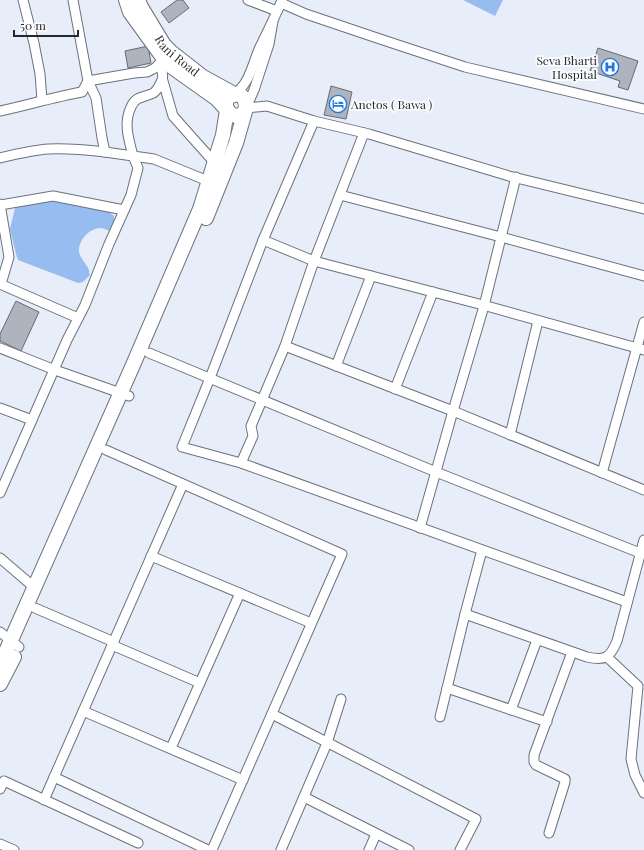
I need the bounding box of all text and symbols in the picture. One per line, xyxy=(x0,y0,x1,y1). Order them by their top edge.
scale bar xyxy=(14,12,78,38)
text: 50 m xyxy=(20,17,46,33)
street label: Rani Road xyxy=(152,32,203,80)
place label: Seva Bharti Hospital xyxy=(536,52,598,82)
hospital icon: Seva Bharti Hospital xyxy=(600,57,620,77)
hotel icon: Anetos ( Bawa ) xyxy=(328,94,348,114)
place label: Anetos ( Bawa ) xyxy=(350,96,432,112)

